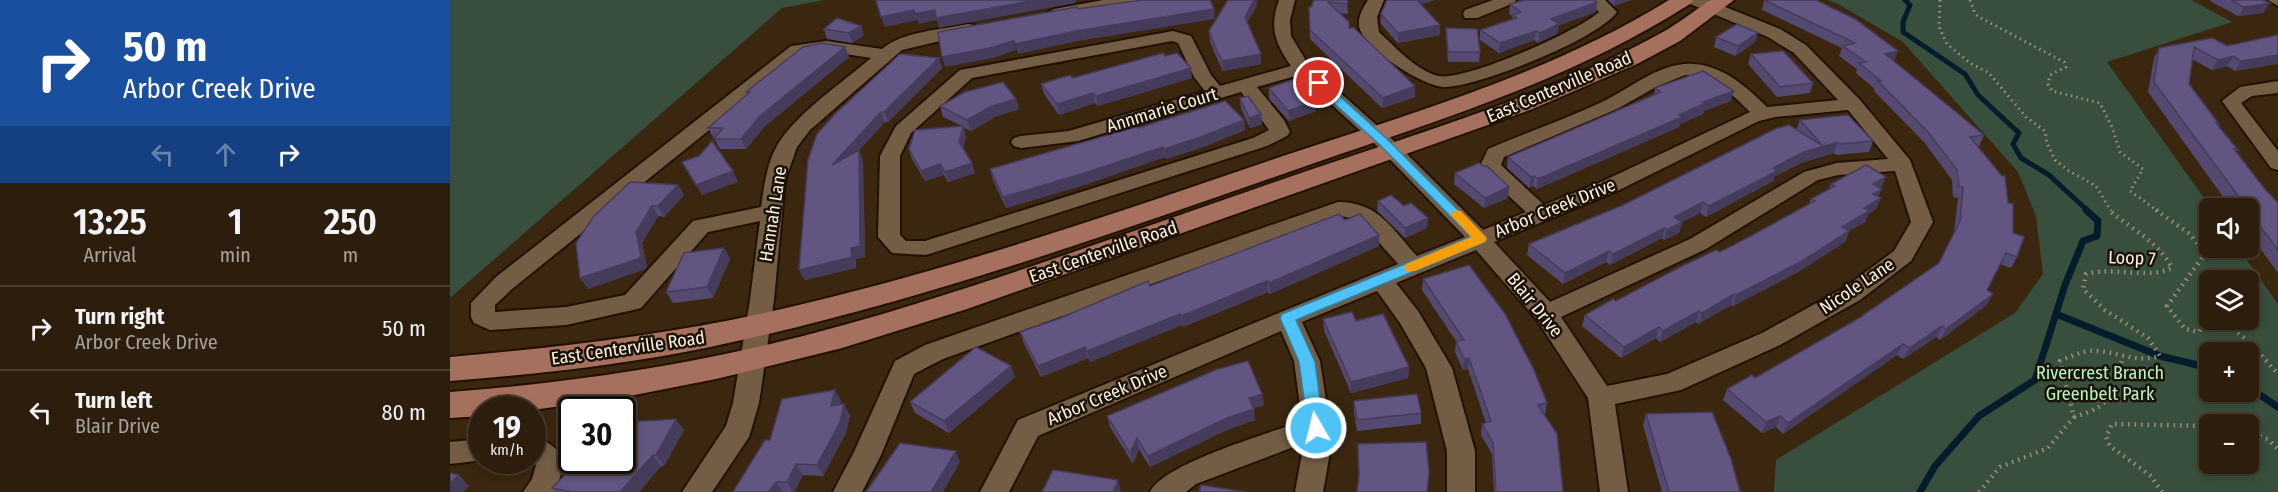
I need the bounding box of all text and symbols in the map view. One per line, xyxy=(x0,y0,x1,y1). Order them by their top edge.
text: 50 m xyxy=(123,22,207,72)
icon: right xyxy=(24,24,102,102)
street label: East Centerville Road xyxy=(1483,47,1635,127)
pin xyxy=(1293,57,1344,108)
icon: arrive xyxy=(1302,66,1335,99)
text: Arbor Creek Drive xyxy=(123,73,316,105)
street label: Annmarie Court xyxy=(1104,83,1220,137)
icon: left xyxy=(146,138,179,171)
icon: ahead xyxy=(209,138,242,171)
icon: right xyxy=(272,138,305,171)
street label: Hannah Lane xyxy=(755,165,791,263)
street label: Arbor Creek Drive xyxy=(1491,174,1619,242)
map controls xyxy=(2199,198,2259,474)
button: sound xyxy=(2199,198,2259,258)
text: 13:25 xyxy=(73,200,147,244)
text: 1 xyxy=(228,200,243,244)
text: 250 xyxy=(324,200,377,244)
street label: East Centerville Road xyxy=(1026,216,1180,288)
text: Arrival xyxy=(83,243,136,267)
text: min xyxy=(220,243,251,267)
text: m xyxy=(343,243,358,267)
street label: Loop 7 xyxy=(2108,246,2156,270)
street label: Nicole Lane xyxy=(1816,253,1899,319)
street label: Blair Drive xyxy=(1502,268,1568,342)
button: layers xyxy=(2199,270,2259,330)
text: Turn right xyxy=(75,303,164,330)
icon: right xyxy=(24,312,57,345)
text: 50 m xyxy=(382,315,426,342)
street label: East Centerville Road xyxy=(550,326,706,370)
text: Arbor Creek Drive xyxy=(75,330,218,354)
button: + xyxy=(2199,342,2259,402)
street label: Arbor Creek Drive xyxy=(1044,360,1171,430)
park label: Rivercrest Branch Greenbelt Park xyxy=(2036,362,2164,405)
text: Turn left xyxy=(75,387,153,414)
icon: left xyxy=(24,396,57,429)
speed limit sign: 30 xyxy=(558,396,636,474)
position arrow xyxy=(1284,396,1348,460)
text: 80 m xyxy=(381,399,426,426)
text: 19 xyxy=(493,410,521,446)
text: Blair Drive xyxy=(75,414,160,438)
button: − xyxy=(2199,414,2259,474)
text: km/h xyxy=(490,441,524,459)

